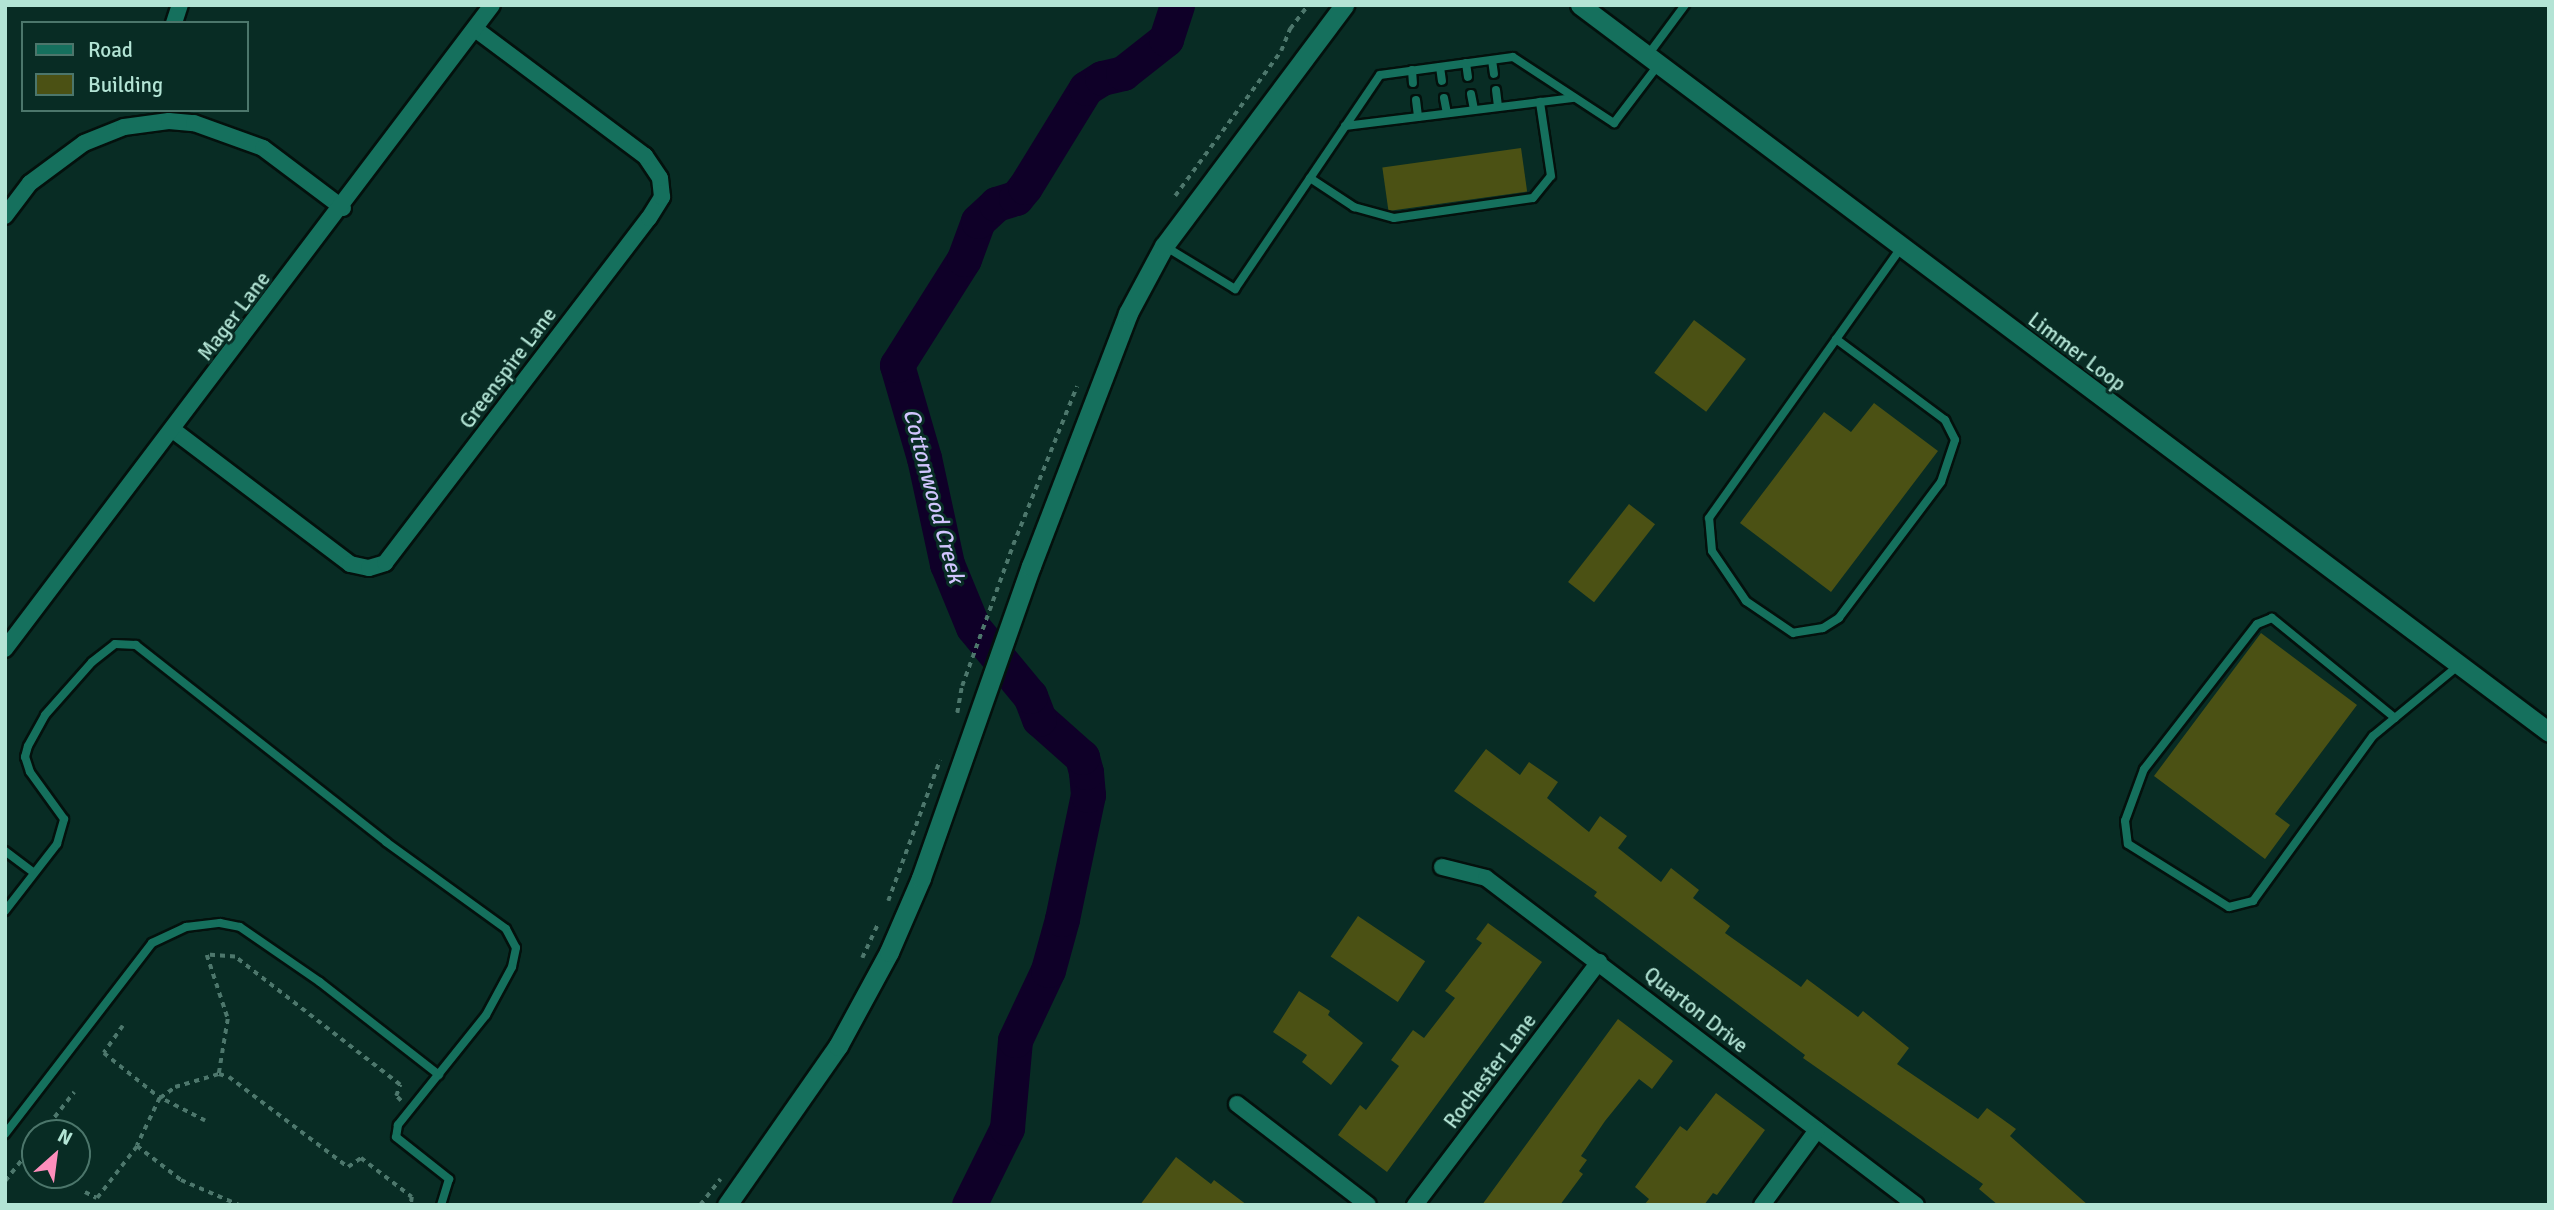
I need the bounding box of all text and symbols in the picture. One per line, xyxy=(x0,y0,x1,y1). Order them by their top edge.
legend xyxy=(21,21,248,112)
text: Road xyxy=(88,37,133,63)
text: Building xyxy=(88,72,163,98)
street label: Mager Lane xyxy=(192,267,276,365)
street label: Greenspire Lane xyxy=(454,302,562,434)
street label: Limmer Loop xyxy=(2023,307,2131,397)
water label: Cottonwood Creek xyxy=(896,406,970,586)
street label: Quarton Drive xyxy=(1639,962,1753,1058)
street label: Rochester Lane xyxy=(1439,1008,1541,1134)
north arrow xyxy=(21,1119,91,1189)
text: N xyxy=(53,1124,76,1151)

